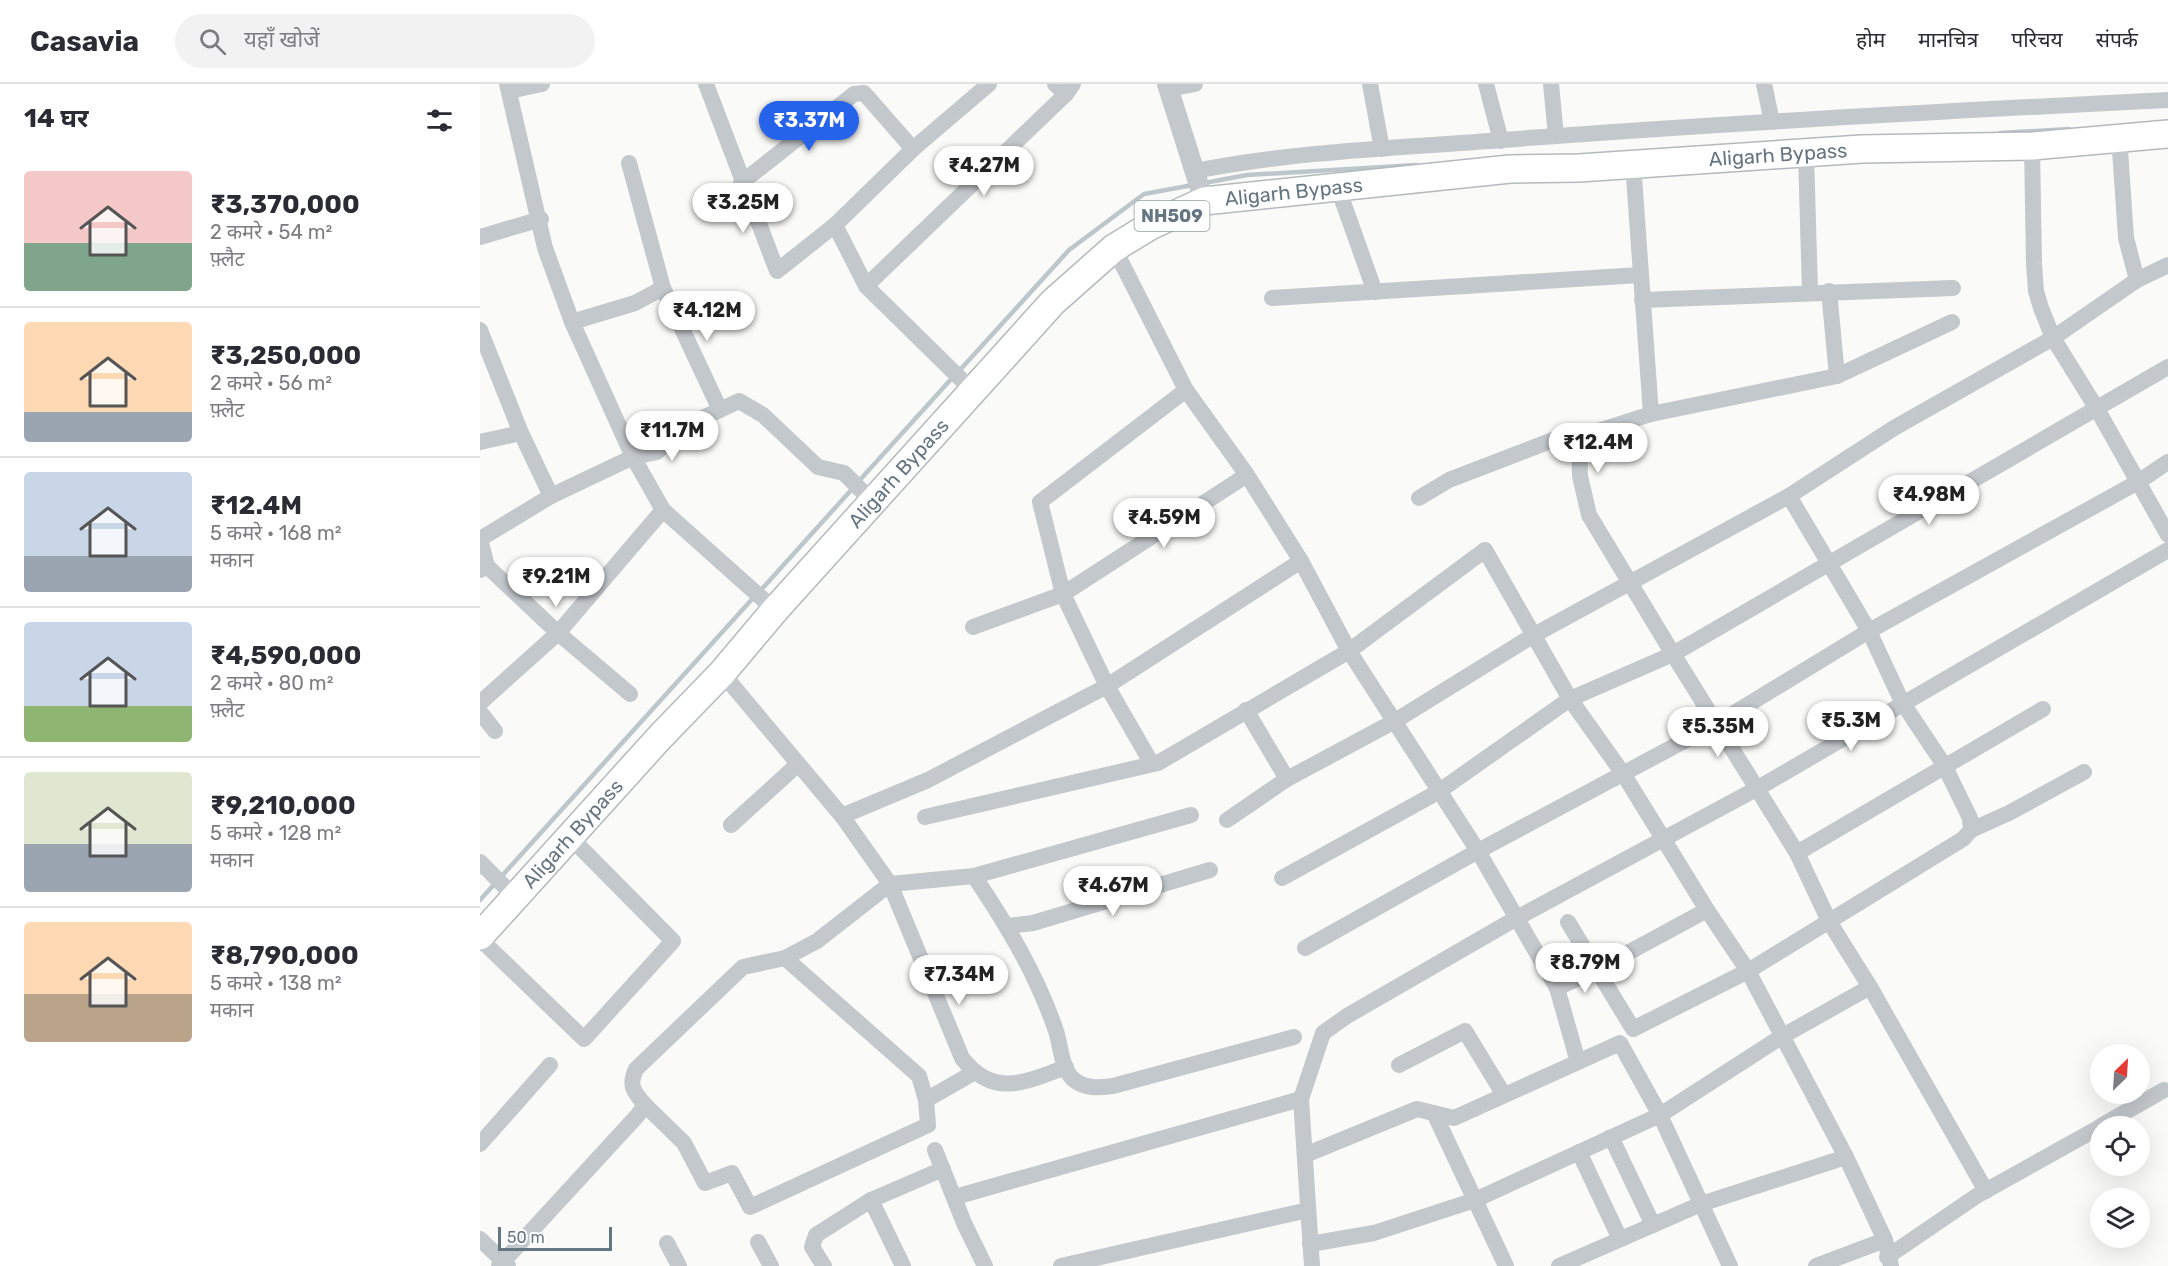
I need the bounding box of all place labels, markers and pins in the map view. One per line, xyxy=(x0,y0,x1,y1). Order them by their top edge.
pin: ₹3.37M xyxy=(760,101,858,152)
pin: ₹4.27M xyxy=(935,146,1033,197)
pin: ₹3.25M xyxy=(694,183,792,234)
pin: ₹4.12M xyxy=(658,291,756,342)
pin: ₹11.7M xyxy=(623,411,721,462)
pin: ₹12.4M xyxy=(1549,423,1647,474)
pin: ₹4.98M xyxy=(1880,475,1978,526)
pin: ₹4.59M xyxy=(1115,498,1213,549)
pin: ₹9.21M xyxy=(507,557,605,608)
pin: ₹5.3M xyxy=(1809,701,1893,752)
pin: ₹5.35M xyxy=(1669,707,1767,758)
pin: ₹4.67M xyxy=(1064,866,1162,917)
pin: ₹8.79M xyxy=(1536,943,1634,994)
pin: ₹7.34M xyxy=(910,955,1008,1006)

